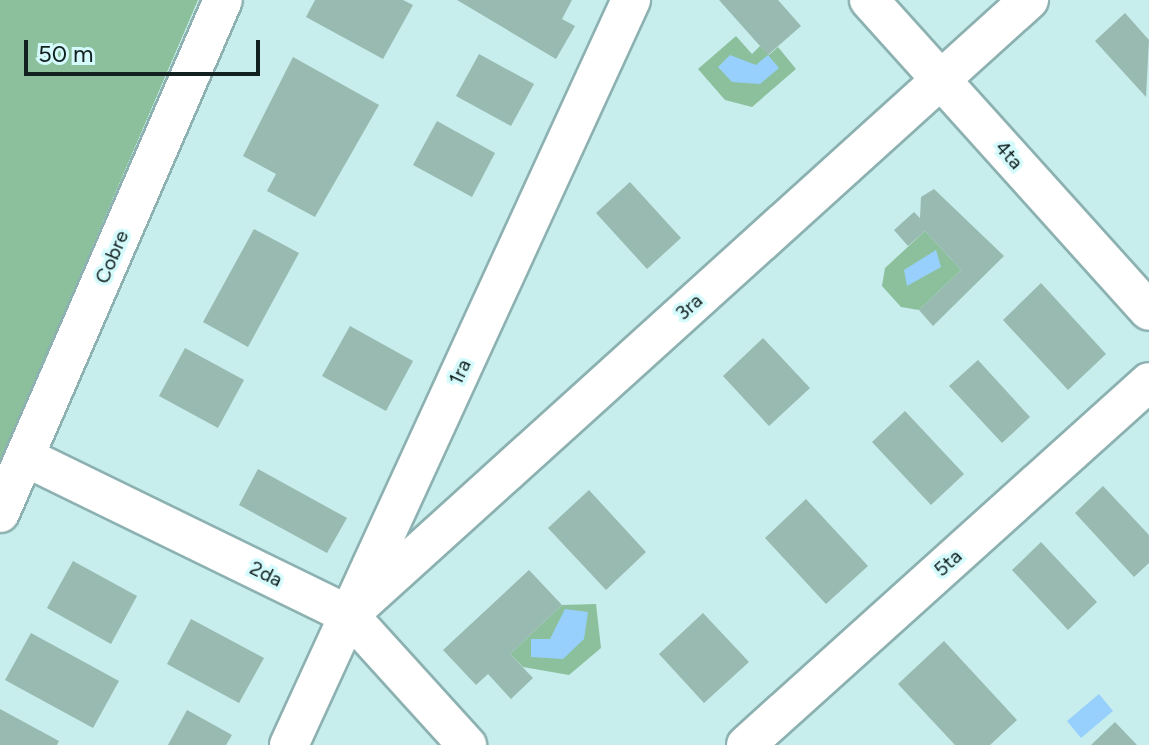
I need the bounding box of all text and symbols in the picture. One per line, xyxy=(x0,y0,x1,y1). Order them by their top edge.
scale bar xyxy=(28,24,264,74)
text: 50 m xyxy=(38,39,94,68)
street label: 4ta xyxy=(990,136,1028,174)
street label: Cobre xyxy=(90,227,134,287)
street label: 3ra xyxy=(671,289,707,325)
street label: 1ra xyxy=(444,356,476,388)
street label: 5ta xyxy=(929,544,967,582)
street label: 2da xyxy=(246,556,286,592)

